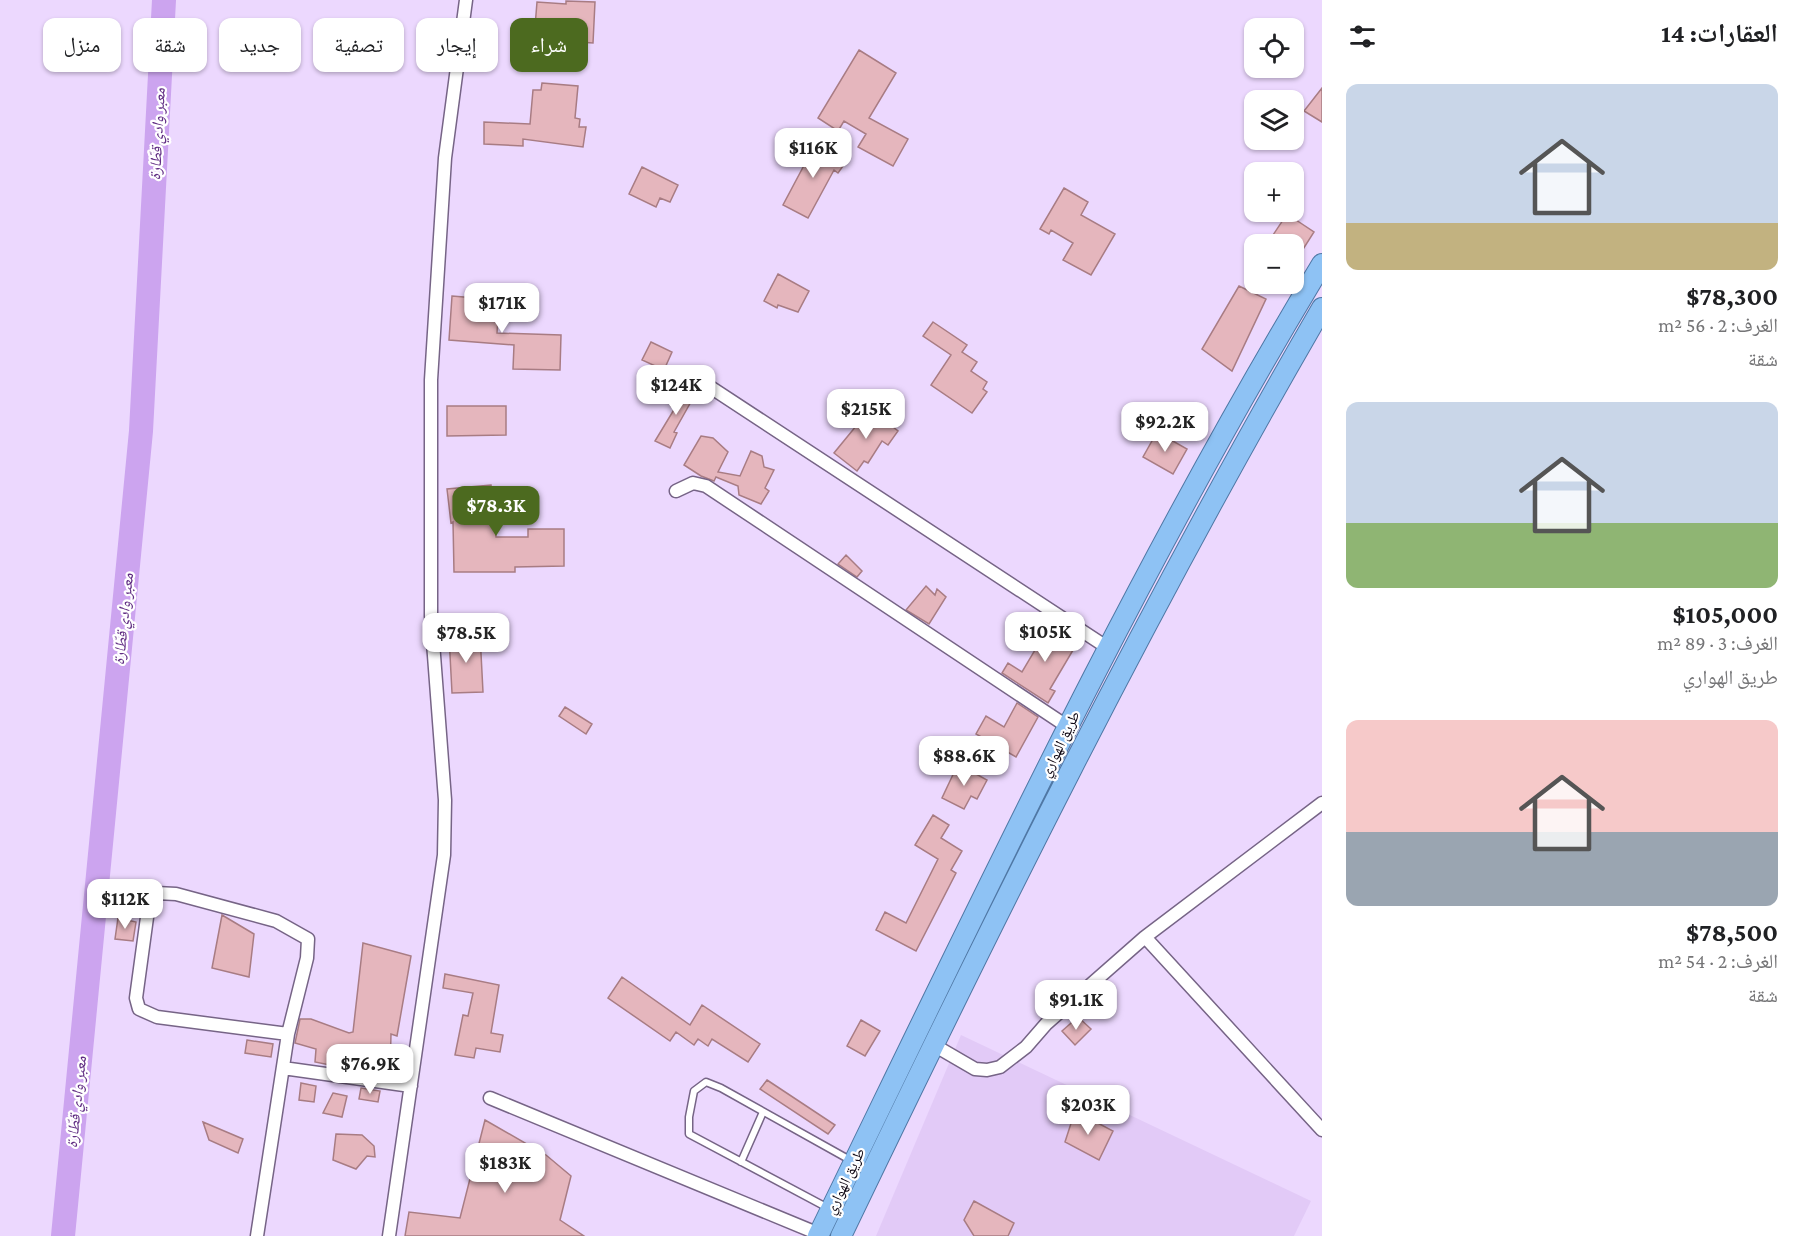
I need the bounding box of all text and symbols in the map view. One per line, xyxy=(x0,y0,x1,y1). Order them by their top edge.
chip: منزل xyxy=(43,18,121,72)
chip: شقة xyxy=(133,18,207,72)
chip: جديد xyxy=(219,18,301,72)
chip: تصفية xyxy=(313,18,404,72)
chip: إيجار xyxy=(416,18,498,72)
chip: شراء xyxy=(510,18,588,72)
map controls xyxy=(1244,18,1304,294)
button: locate xyxy=(1244,18,1304,78)
text: العقارات: 14 xyxy=(1661,19,1778,48)
icon: filters xyxy=(1346,20,1379,53)
water label: معبر وادي قطّارة xyxy=(146,87,172,181)
button: layers xyxy=(1244,90,1304,150)
icon: home xyxy=(1508,123,1616,231)
pin: $116K xyxy=(771,128,855,179)
text: $116K xyxy=(789,136,837,158)
button: + xyxy=(1244,162,1304,222)
button: − xyxy=(1244,234,1304,294)
text: $78,300 xyxy=(1686,282,1778,311)
pin: $171K xyxy=(460,283,544,334)
text: $171K xyxy=(478,291,526,313)
text: الغرف: 2 · 56 m² xyxy=(1658,314,1778,336)
text: شقة xyxy=(1748,348,1778,370)
pin: $124K xyxy=(634,365,718,416)
text: $124K xyxy=(650,373,702,395)
pin: $215K xyxy=(824,389,908,440)
text: $215K xyxy=(841,397,891,419)
pin: $92.2K xyxy=(1116,402,1214,453)
text: $92.2K xyxy=(1135,410,1195,432)
icon: home xyxy=(1508,441,1616,549)
pin: $78.3K xyxy=(447,486,545,537)
text: $78.3K xyxy=(466,494,526,516)
water label: معبر وادي قطّارة xyxy=(110,571,140,666)
text: $105,000 xyxy=(1672,600,1778,629)
pin: $105K xyxy=(1003,612,1087,663)
pin: $78.5K xyxy=(417,613,515,664)
text: $105K xyxy=(1019,620,1071,642)
text: $78.5K xyxy=(436,621,496,643)
text: الغرف: 3 · 89 m² xyxy=(1657,632,1778,654)
text: طريق الهواري xyxy=(1682,666,1778,688)
street label: طريق الهواري xyxy=(1037,708,1086,781)
pin: $88.6K xyxy=(915,736,1013,787)
text: $88.6K xyxy=(933,744,995,766)
icon: home xyxy=(1508,759,1616,867)
pin: $112K xyxy=(83,879,167,930)
text: $112K xyxy=(101,887,149,909)
text: $78,500 xyxy=(1686,918,1778,947)
text: الغرف: 2 · 54 m² xyxy=(1658,950,1778,972)
pin: $91.1K xyxy=(1027,980,1125,1031)
text: شقة xyxy=(1748,984,1778,1006)
text: $91.1K xyxy=(1049,988,1103,1010)
pin: $76.9K xyxy=(321,1044,419,1095)
text: $76.9K xyxy=(340,1052,400,1074)
water label: معبر وادي قطّارة xyxy=(63,1054,93,1149)
pin: $203K xyxy=(1046,1085,1130,1136)
text: $203K xyxy=(1061,1093,1115,1115)
pin: $183K xyxy=(463,1143,547,1194)
street label: طريق الهواري xyxy=(822,1145,871,1218)
text: $183K xyxy=(479,1151,531,1173)

